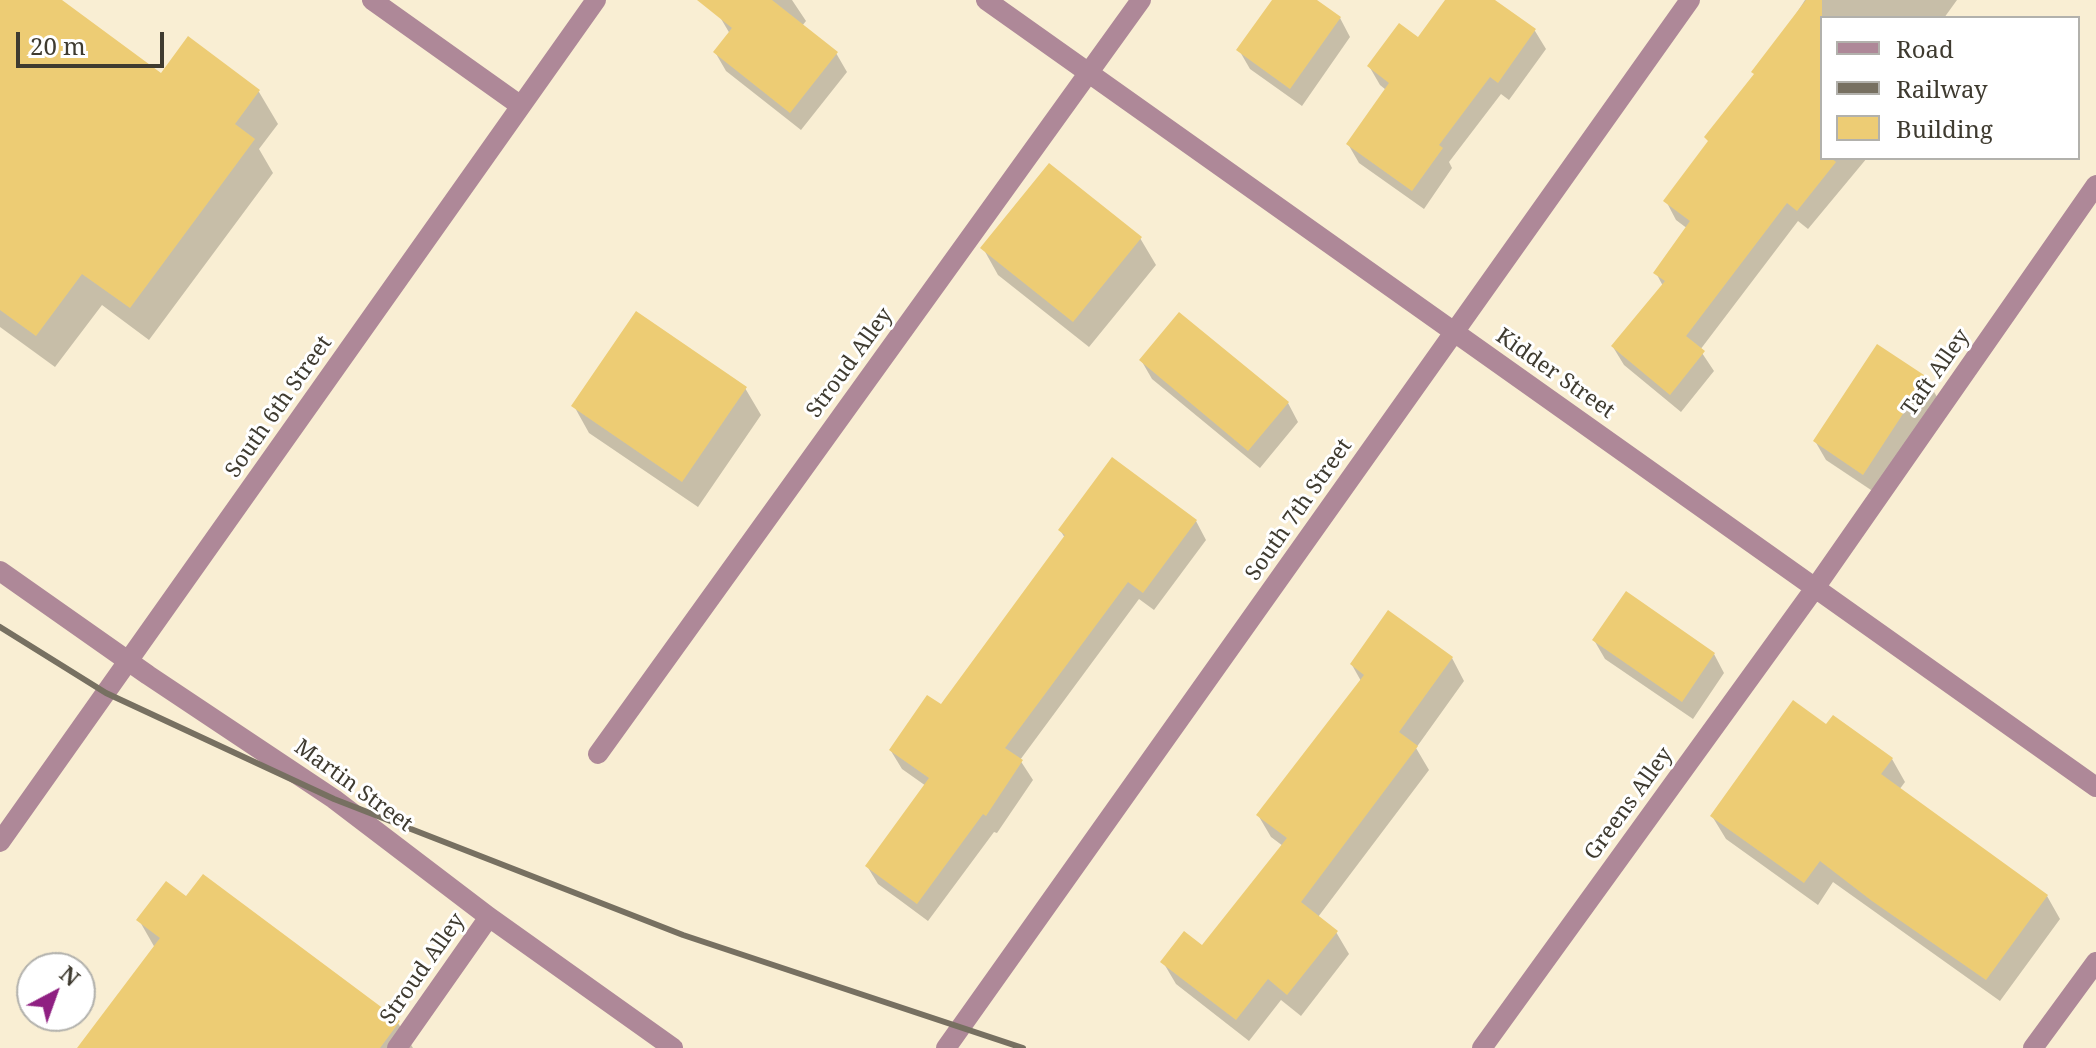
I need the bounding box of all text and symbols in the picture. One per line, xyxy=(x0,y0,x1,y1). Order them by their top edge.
scale bar xyxy=(20,16,168,66)
legend xyxy=(1820,16,2080,160)
text: 20 m xyxy=(30,29,86,62)
text: Road xyxy=(1896,32,1954,65)
text: Railway xyxy=(1896,72,1988,105)
text: Building xyxy=(1896,112,1993,145)
street label: Stroud Alley xyxy=(801,303,899,423)
street label: Kidder Street xyxy=(1491,323,1619,425)
street label: Taft Alley xyxy=(1896,324,1976,422)
street label: South 6th Street xyxy=(220,331,338,483)
street label: South 7th Street xyxy=(1240,434,1358,586)
street label: Martin Street xyxy=(289,734,417,838)
street label: Greens Alley xyxy=(1579,743,1679,865)
street label: Stroud Alley xyxy=(375,908,471,1030)
north arrow xyxy=(16,952,96,1032)
text: N xyxy=(54,958,87,992)

